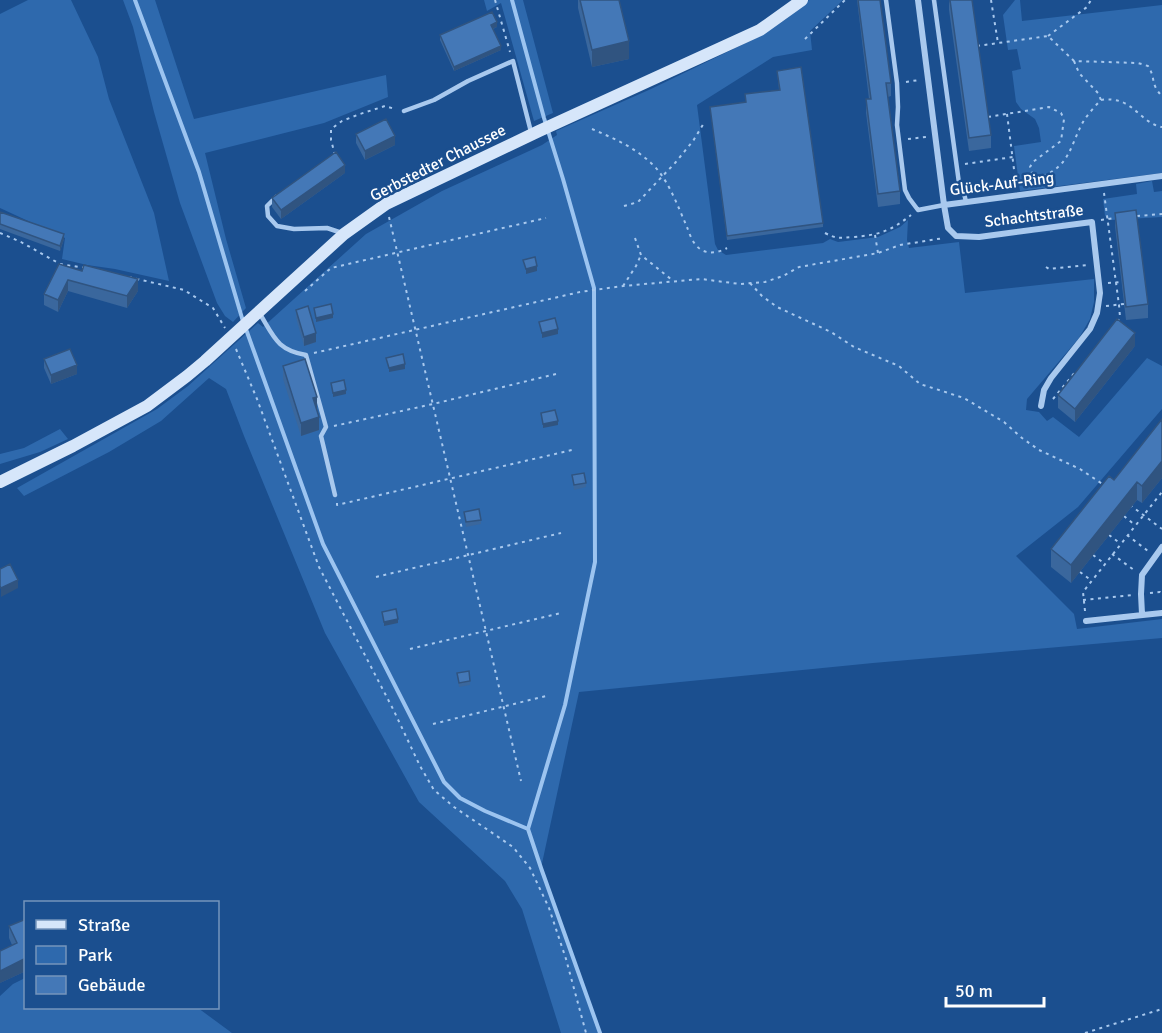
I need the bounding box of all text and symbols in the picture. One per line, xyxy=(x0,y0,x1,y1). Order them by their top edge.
street label: Gerbstedter Chaussee xyxy=(367,120,509,206)
street label: Glück-Auf-Ring xyxy=(949,168,1055,200)
street label: Schachtstraße xyxy=(983,200,1085,232)
legend xyxy=(24,901,219,1009)
text: Straße xyxy=(78,914,130,936)
text: Park xyxy=(78,944,113,966)
scale bar xyxy=(946,970,1044,1008)
text: Gebäude xyxy=(78,974,146,996)
text: 50 m xyxy=(955,980,993,1002)

